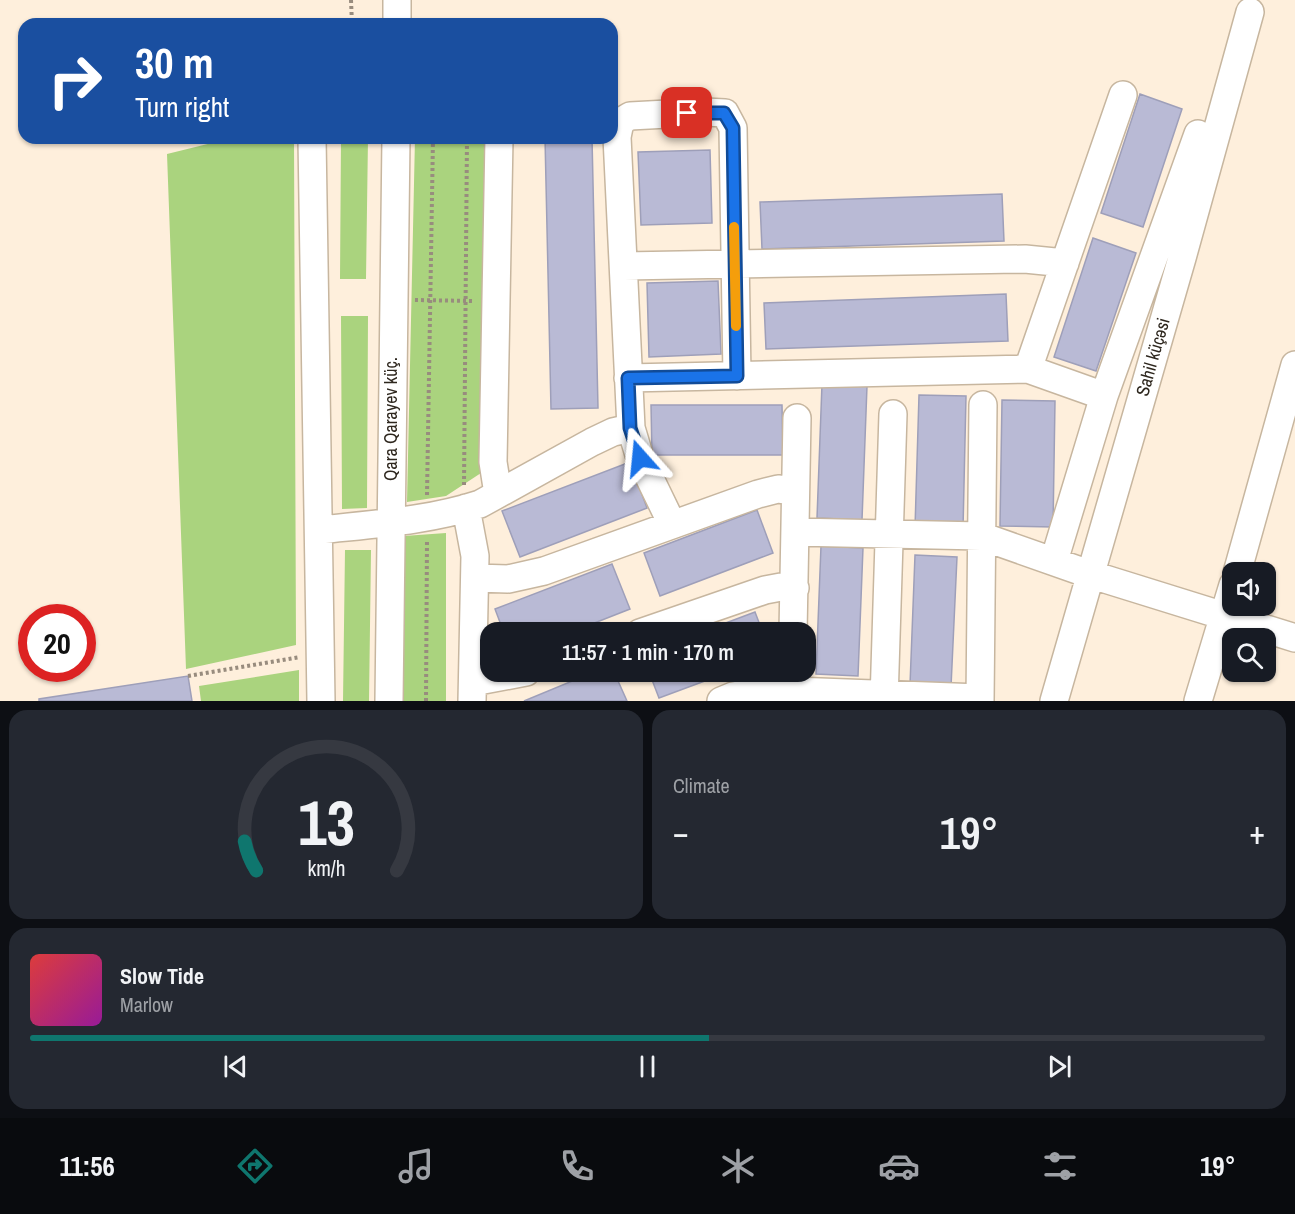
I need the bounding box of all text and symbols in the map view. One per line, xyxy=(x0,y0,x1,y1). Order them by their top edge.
text: 30 m xyxy=(135,35,214,91)
icon: right xyxy=(36,42,114,120)
pin xyxy=(661,87,712,138)
text: Turn right xyxy=(135,89,229,125)
icon: arrive xyxy=(670,96,703,129)
street label: Sahil küçəsi xyxy=(1129,315,1176,399)
street label: Qara Qarayev küç. xyxy=(378,357,403,481)
position arrow xyxy=(608,426,672,490)
map controls xyxy=(1222,562,1276,682)
button: sound xyxy=(1222,562,1276,616)
speed limit sign: 20 xyxy=(18,604,96,682)
button: search xyxy=(1222,628,1276,682)
text: 11:57 · 1 min · 170 m xyxy=(562,637,734,667)
text: Climate xyxy=(673,772,730,799)
text: 13 xyxy=(298,780,354,864)
text: 19° xyxy=(939,802,999,863)
text: − xyxy=(673,810,689,854)
text: + xyxy=(1249,810,1265,854)
text: km/h xyxy=(307,855,345,884)
text: Slow Tide xyxy=(120,961,204,991)
text: Marlow xyxy=(120,991,173,1018)
icon: previous xyxy=(219,1050,252,1083)
icon: pause xyxy=(631,1050,664,1083)
icon: next xyxy=(1043,1050,1076,1083)
icon: directions xyxy=(234,1145,276,1187)
icon: music xyxy=(395,1145,437,1187)
icon: phone xyxy=(556,1145,598,1187)
icon: climate xyxy=(717,1145,759,1187)
icon: car xyxy=(878,1145,920,1187)
icon: filters xyxy=(1039,1145,1081,1187)
text: 11:56 xyxy=(60,1148,115,1184)
text: 19° xyxy=(1200,1148,1235,1184)

